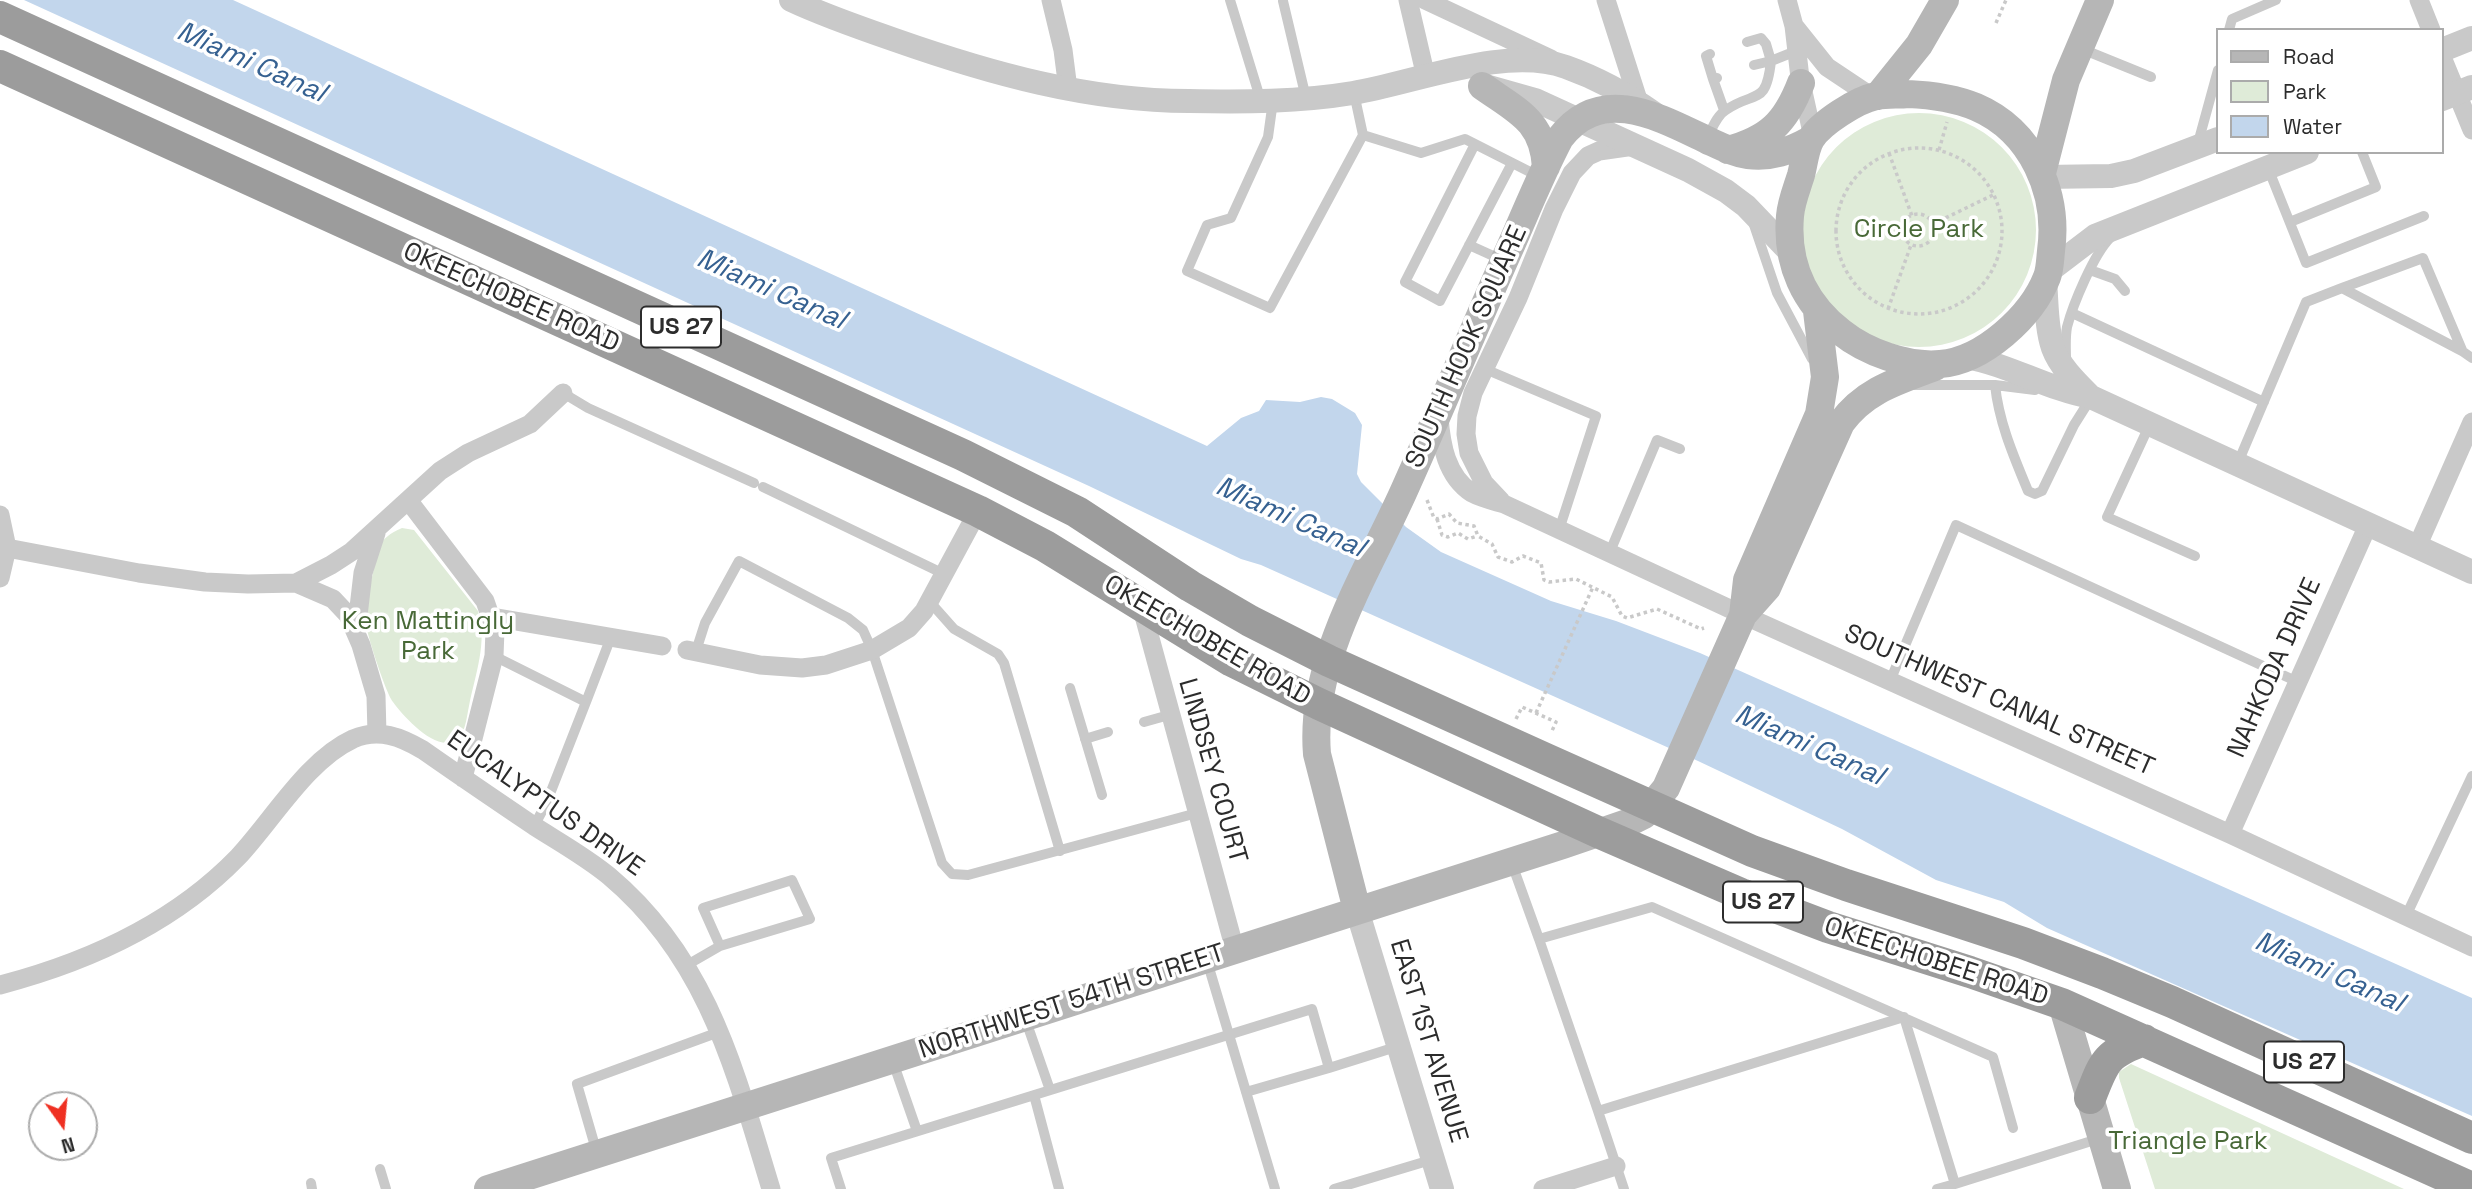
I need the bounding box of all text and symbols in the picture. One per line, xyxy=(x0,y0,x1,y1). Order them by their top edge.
water label: Miami Canal xyxy=(171,15,331,111)
legend xyxy=(2216,28,2444,154)
text: Road xyxy=(2283,43,2335,70)
text: Park xyxy=(2283,78,2327,105)
text: Water xyxy=(2283,113,2342,140)
park label: Circle Park xyxy=(1854,214,1984,246)
street label: SOUTH HOOK SQUARE xyxy=(1400,221,1534,473)
street label: OKEECHOBEE ROAD xyxy=(398,236,624,360)
water label: Miami Canal xyxy=(691,242,851,338)
road number: US 27 xyxy=(641,306,721,348)
water label: Miami Canal xyxy=(1210,470,1370,566)
street label: OKEECHOBEE ROAD xyxy=(1098,569,1316,713)
street label: NAHKODA DRIVE xyxy=(2221,573,2329,763)
park label: Ken Mattingly Park xyxy=(342,606,514,668)
street label: SOUTHWEST CANAL STREET xyxy=(1839,618,2159,784)
street label: LINDSEY COURT xyxy=(1171,675,1253,867)
water label: Miami Canal xyxy=(1729,698,1889,794)
street label: EUCALYPTUS DRIVE xyxy=(441,724,649,884)
road number: US 27 xyxy=(1723,882,1803,922)
street label: OKEECHOBEE ROAD xyxy=(1820,911,2052,1013)
water label: Miami Canal xyxy=(2249,925,2409,1021)
street label: EAST 1ST AVENUE xyxy=(1382,936,1474,1146)
street label: NORTHWEST 54TH STREET xyxy=(915,938,1229,1066)
road number: US 27 xyxy=(2264,1042,2344,1082)
north arrow xyxy=(28,1091,98,1161)
park label: Triangle Park xyxy=(2108,1126,2268,1158)
text: N xyxy=(59,1131,77,1159)

